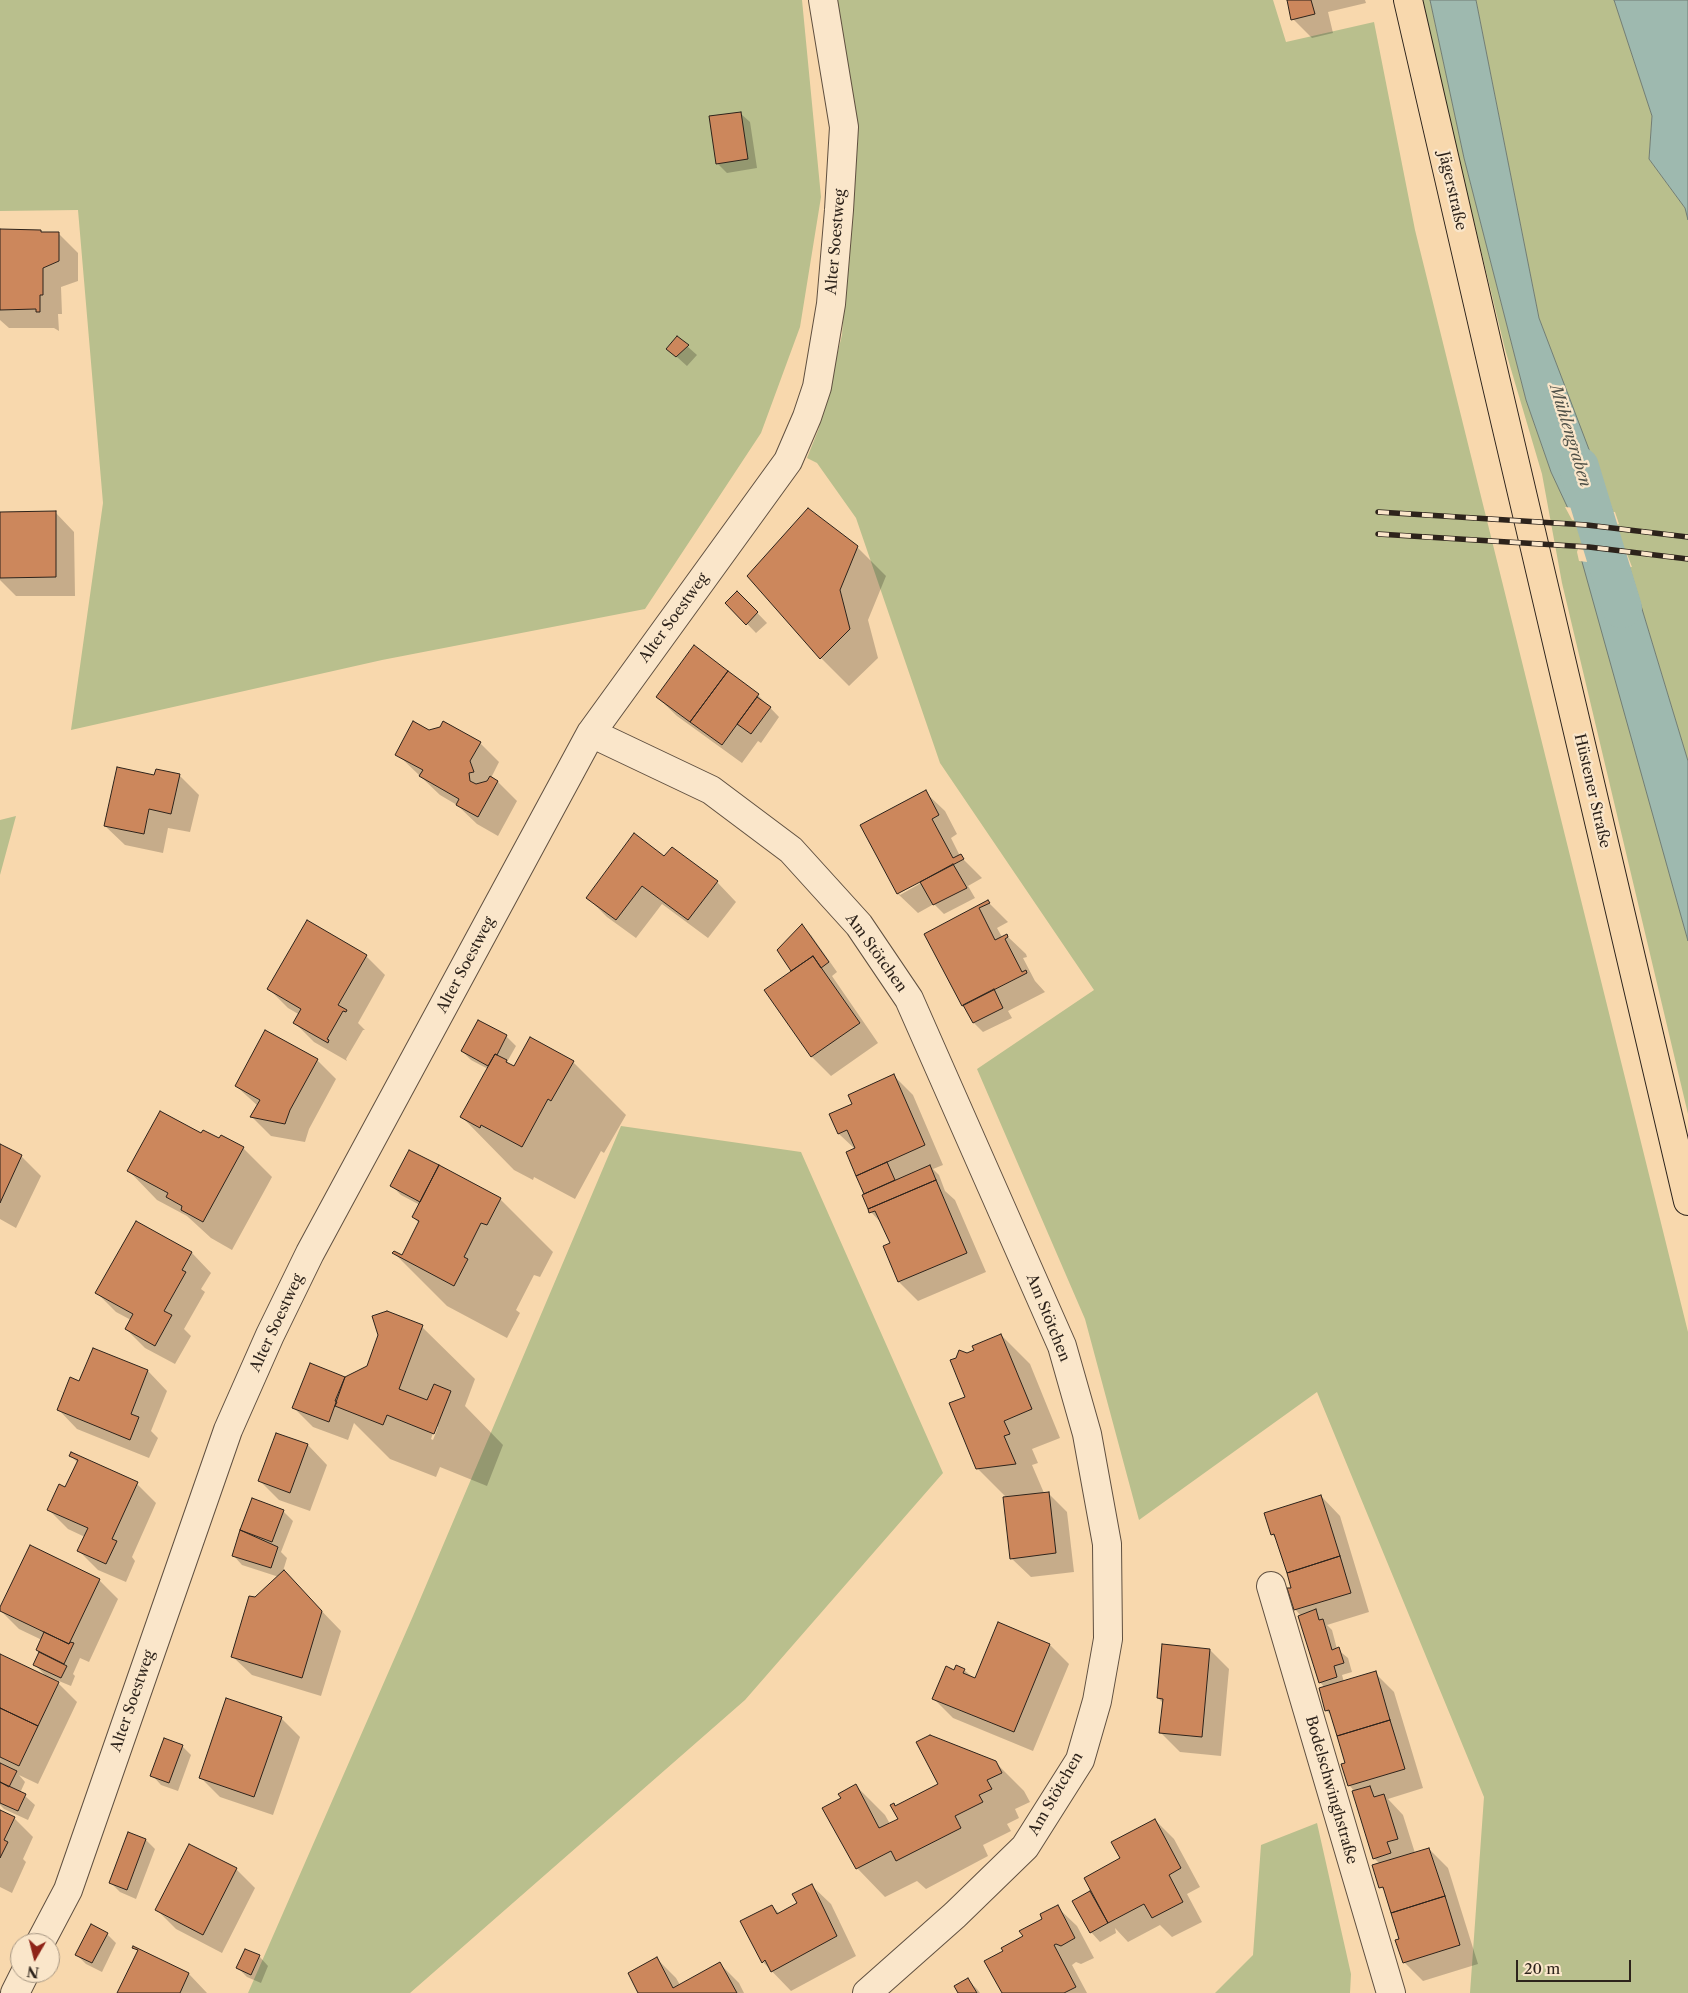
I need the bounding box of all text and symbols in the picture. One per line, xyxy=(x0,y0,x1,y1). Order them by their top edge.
street label: Jägerstraße xyxy=(1434,150,1470,232)
street label: Alter Soestweg xyxy=(822,188,850,296)
water label: Mühlengraben xyxy=(1545,382,1595,490)
street label: Alter Soestweg xyxy=(635,570,713,666)
street label: Hüstener Straße xyxy=(1570,732,1614,850)
street label: Am Stötchen xyxy=(841,910,911,996)
street label: Alter Soestweg xyxy=(433,914,499,1016)
street label: Alter Soestweg xyxy=(246,1271,308,1375)
street label: Am Stötchen xyxy=(1022,1272,1074,1364)
street label: Alter Soestweg xyxy=(107,1648,159,1754)
street label: Bodelschwinghstraße xyxy=(1301,1714,1361,1866)
street label: Am Stötchen xyxy=(1025,1749,1087,1839)
north arrow xyxy=(10,1933,60,1983)
scale bar xyxy=(1518,1950,1633,1982)
text: 20 m xyxy=(1524,1959,1560,1978)
text: N xyxy=(26,1962,40,1982)

